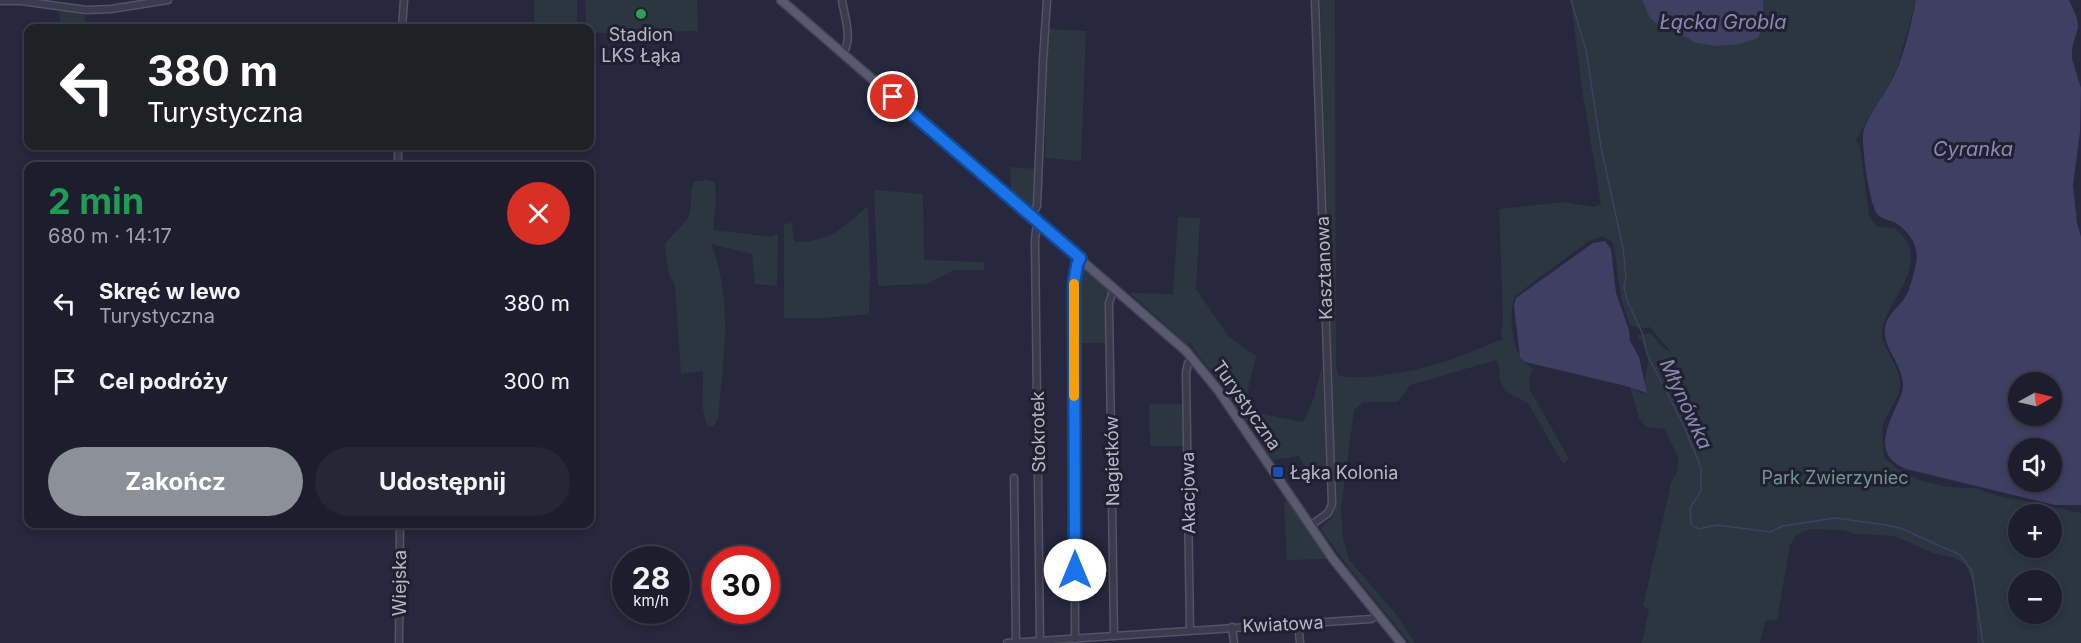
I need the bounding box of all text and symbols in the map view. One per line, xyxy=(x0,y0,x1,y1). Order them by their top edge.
marker: Stadion LKS Łąka xyxy=(634,7,648,21)
water label: Łącka Grobla xyxy=(1660,10,1786,34)
place label: Stadion LKS Łąka xyxy=(601,24,681,66)
text: 380 m xyxy=(147,45,278,96)
icon: left xyxy=(48,48,126,126)
pin xyxy=(867,71,918,122)
icon: arrive xyxy=(876,80,909,113)
text: Turystyczna xyxy=(147,96,303,129)
water label: Cyranka xyxy=(1933,137,2013,161)
text: 2 min xyxy=(48,179,144,223)
button: close xyxy=(507,182,570,245)
street label: Kasztanowa xyxy=(1312,216,1336,320)
text: 680 m · 14:17 xyxy=(48,224,172,248)
text: Skręć w lewo xyxy=(99,278,240,304)
icon: left xyxy=(48,287,81,320)
text: 380 m xyxy=(503,290,570,316)
text: Turystyczna xyxy=(99,304,215,328)
water label: Młynówka xyxy=(1655,355,1717,453)
street label: Turystyczna xyxy=(1208,356,1286,454)
icon: arrive xyxy=(48,365,81,398)
text: Cel podróży xyxy=(99,368,228,394)
text: 300 m xyxy=(503,368,570,394)
north arrow xyxy=(2008,372,2062,426)
map controls xyxy=(2008,372,2062,624)
street label: Stokrotek xyxy=(1027,391,1049,473)
street label: Nagietków xyxy=(1101,415,1123,506)
button: sound xyxy=(2008,438,2062,492)
button: Zakończ xyxy=(48,447,303,516)
button: Udostępnij xyxy=(315,447,570,516)
street label: Akacjowa xyxy=(1177,452,1199,534)
place label: Łąka Kolonia xyxy=(1290,462,1398,483)
marker: Łąka Kolonia xyxy=(1271,465,1285,479)
park label: Park Zwierzyniec xyxy=(1761,467,1909,488)
button: + xyxy=(2008,504,2062,558)
position arrow xyxy=(1043,538,1107,602)
speed limit sign: 30 xyxy=(702,546,780,624)
street label: Wiejska xyxy=(389,550,410,616)
text: 28 xyxy=(632,560,670,596)
button: − xyxy=(2008,570,2062,624)
text: km/h xyxy=(633,591,669,610)
street label: Kwiatowa xyxy=(1242,611,1324,637)

